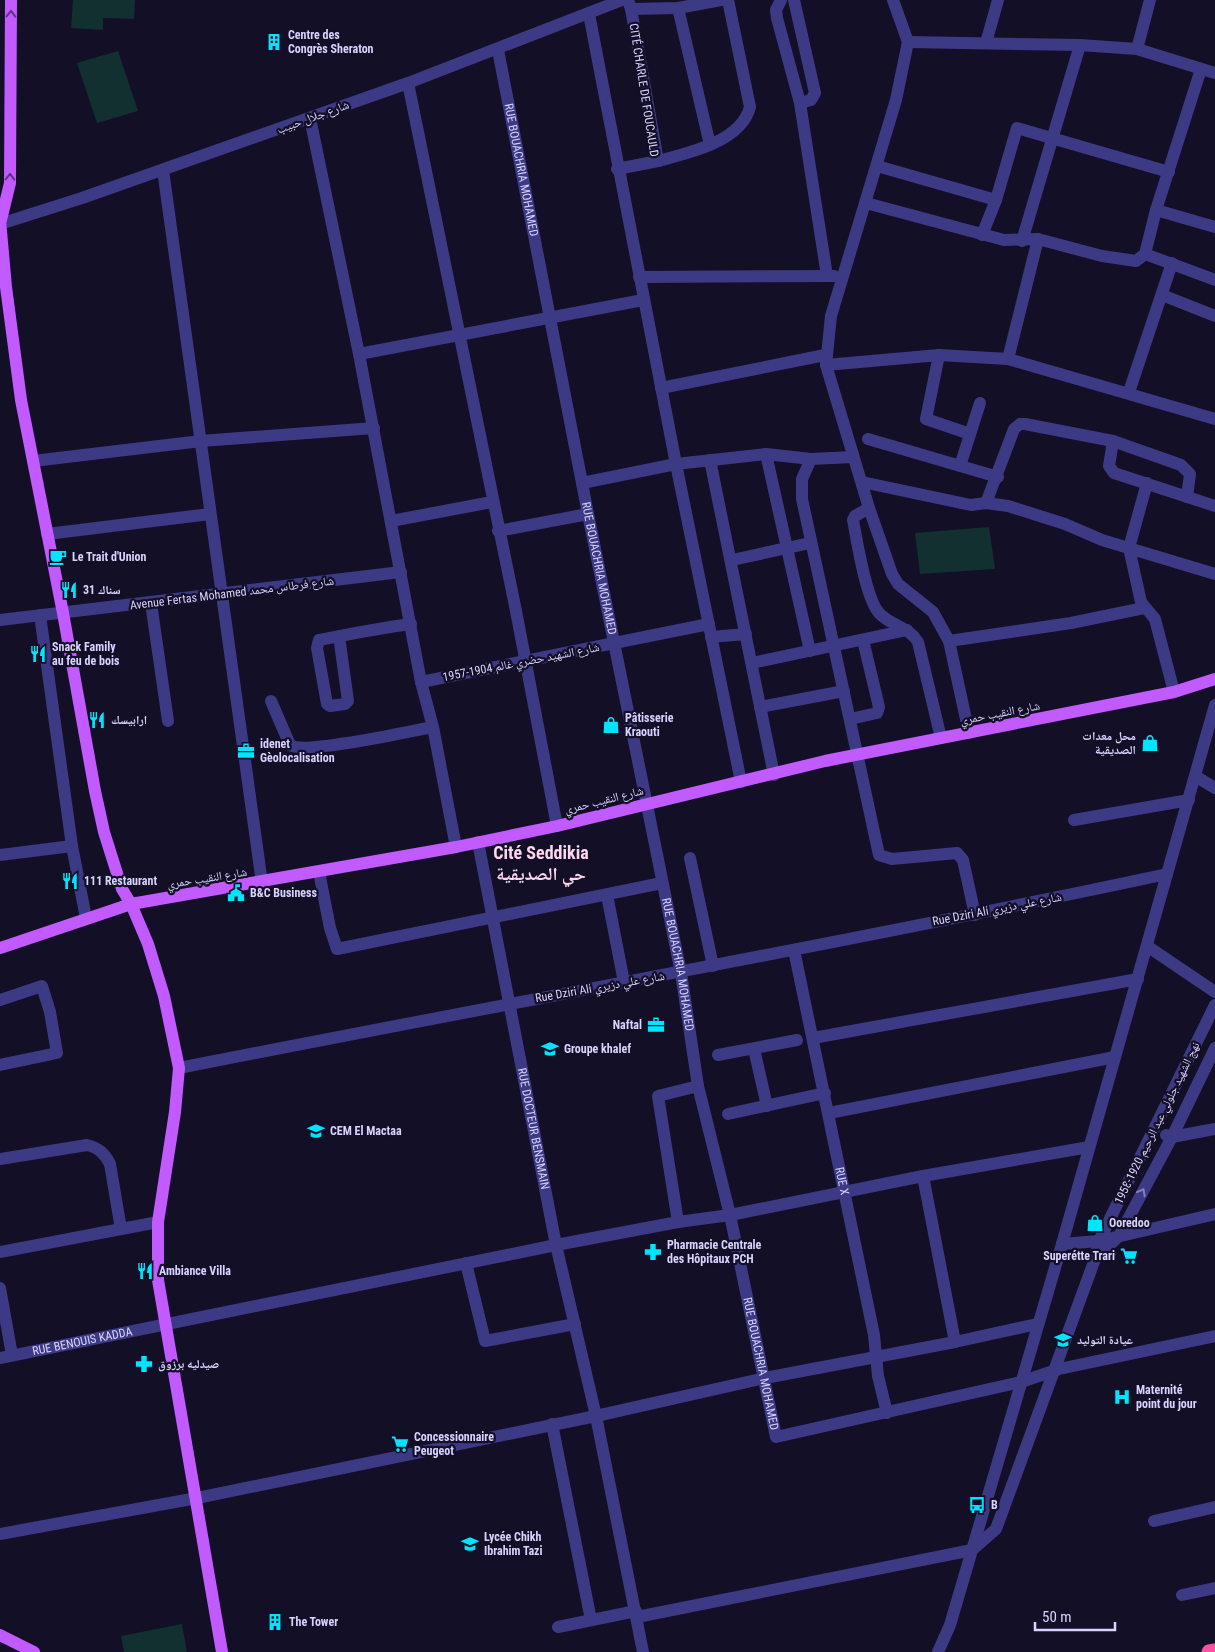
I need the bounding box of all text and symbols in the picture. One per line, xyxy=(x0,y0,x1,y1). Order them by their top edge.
one-way arrow xyxy=(6,10,16,18)
street label: CITÉ CHARLE DE FOUCAULD xyxy=(627,22,662,158)
place label: Centre des Congrès Sheraton xyxy=(288,28,374,56)
building icon: Centre des Congrès Sheraton xyxy=(264,32,284,52)
street label: شارع جلال حبيب xyxy=(275,97,351,137)
street label: RUE BOUACHRIA MOHAMED xyxy=(501,102,541,238)
one-way arrow xyxy=(5,172,15,180)
street label: RUE BOUACHRIA MOHAMED xyxy=(579,501,619,636)
cafe icon: Le Trait d'Union xyxy=(48,547,68,567)
place label: Le Trait d'Union xyxy=(72,550,147,564)
street label: Avenue Fertas Mohamed شارع فرطاس محمد xyxy=(129,574,335,613)
restaurant icon: سناك 31 xyxy=(59,580,79,600)
place label: سناك 31 xyxy=(83,583,121,597)
place label: Snack Family au feu de bois xyxy=(52,640,120,668)
street label: شارع الشهيد حضري غالم 1904-1957 xyxy=(441,640,601,687)
restaurant icon: Snack Family au feu de bois xyxy=(28,644,48,664)
street label: شارع النقيب حمري xyxy=(959,698,1042,731)
restaurant icon: ارابيسك xyxy=(87,710,107,730)
place label: Pâtisserie Kraouti xyxy=(625,711,674,739)
place label: ارابيسك xyxy=(111,713,147,727)
shop icon: Pâtisserie Kraouti xyxy=(601,715,621,735)
place label: محل معدات الصديقية xyxy=(1082,729,1136,757)
shop icon: محل معدات الصديقية xyxy=(1140,733,1160,753)
place label: idenet Gèolocalisation xyxy=(260,737,335,765)
office icon: idenet Gèolocalisation xyxy=(236,741,256,761)
street label: شارع النقيب حمري xyxy=(563,783,646,820)
district label: Cité Seddikia حي الصديقية xyxy=(493,842,589,888)
street label: شارع النقيب حمري xyxy=(166,865,249,894)
restaurant icon: 111 Restaurant xyxy=(60,871,80,891)
place label: 111 Restaurant xyxy=(84,874,157,888)
public building icon: B&C Business xyxy=(226,883,246,903)
place label: B&C Business xyxy=(250,886,317,900)
street label: Rue Dziri Ali شارع علي دزيري xyxy=(931,890,1063,931)
street label: RUE BOUACHRIA MOHAMED xyxy=(659,897,697,1032)
street label: Rue Dziri Ali شارع علي دزيري xyxy=(534,969,667,1008)
office icon: Naftal xyxy=(646,1015,666,1035)
place label: Naftal xyxy=(613,1018,642,1032)
school or university icon: Groupe khalef xyxy=(540,1039,560,1059)
street label: نهج الشهيد جلولي عبد الرحيم 1920-1958 xyxy=(1112,1040,1205,1208)
place label: Groupe khalef xyxy=(564,1042,631,1056)
street label: RUE DOCTEUR BENSMAIN xyxy=(515,1067,552,1191)
school or university icon: CEM El Mactaa xyxy=(306,1121,326,1141)
place label: CEM El Mactaa xyxy=(330,1124,402,1138)
street label: RUE X xyxy=(832,1166,852,1197)
one-way arrow xyxy=(1136,1189,1146,1198)
shop icon: Ooredoo xyxy=(1085,1213,1105,1233)
place label: Ooredoo xyxy=(1109,1216,1150,1230)
place label: Pharmacie Centrale des Hôpitaux PCH xyxy=(667,1238,762,1266)
pharmacy icon: Pharmacie Centrale des Hôpitaux PCH xyxy=(643,1242,663,1262)
supermarket icon: Superétte Trari xyxy=(1119,1246,1139,1266)
place label: Superétte Trari xyxy=(1043,1249,1115,1263)
restaurant icon: Ambiance Villa xyxy=(135,1261,155,1281)
place label: Ambiance Villa xyxy=(159,1264,231,1278)
street label: RUE BOUACHRIA MOHAMED xyxy=(740,1296,781,1431)
street label: RUE BENOUIS KADDA xyxy=(31,1324,134,1358)
school or university icon: عيادة التوليد xyxy=(1053,1330,1073,1350)
place label: عيادة التوليد xyxy=(1077,1333,1133,1347)
pharmacy icon: صيدليه برزوق xyxy=(134,1354,154,1374)
place label: صيدليه برزوق xyxy=(158,1357,219,1372)
place label: Maternité point du jour xyxy=(1136,1383,1197,1411)
hospital icon: Maternité point du jour xyxy=(1112,1387,1132,1407)
place label: Concessionnaire Peugeot xyxy=(414,1430,494,1458)
supermarket icon: Concessionnaire Peugeot xyxy=(390,1434,410,1454)
bus stop icon: B xyxy=(967,1495,987,1515)
place label: B xyxy=(991,1498,998,1512)
place label: Lycée Chikh Ibrahim Tazi xyxy=(484,1530,543,1558)
school or university icon: Lycée Chikh Ibrahim Tazi xyxy=(460,1534,480,1554)
scale bar xyxy=(1035,1600,1115,1632)
text: 50 m xyxy=(1042,1608,1072,1626)
building icon: The Tower xyxy=(265,1612,285,1632)
place label: The Tower xyxy=(289,1615,338,1629)

